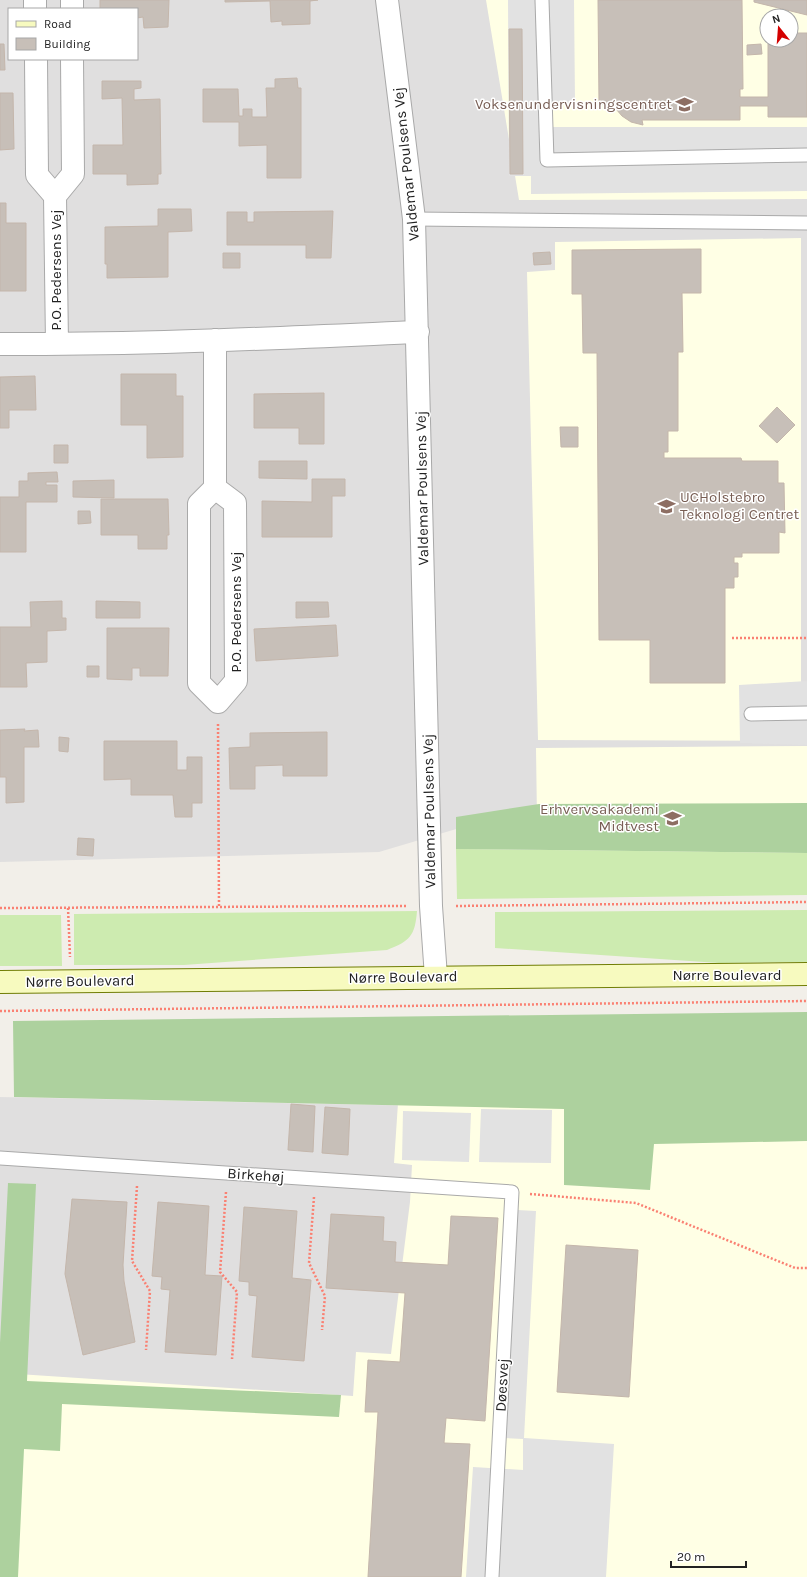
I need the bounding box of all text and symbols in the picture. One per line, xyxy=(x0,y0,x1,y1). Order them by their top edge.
legend xyxy=(8,8,138,60)
north arrow xyxy=(759,8,799,48)
text: N xyxy=(771,12,782,26)
text: Road xyxy=(44,17,72,31)
text: Building xyxy=(44,37,91,51)
street label: Valdemar Poulsens Vej xyxy=(389,86,423,242)
school or university icon: Voksenundervisningscentret xyxy=(675,94,695,114)
place label: Voksenundervisningscentret xyxy=(475,95,672,113)
street label: P.O. Pedersens Vej xyxy=(47,209,65,331)
street label: Valdemar Poulsens Vej xyxy=(412,411,432,565)
place label: UCHolstebro Teknologi Centret xyxy=(680,488,799,523)
school or university icon: UCHolstebro Teknologi Centret xyxy=(657,496,677,516)
street label: P.O. Pedersens Vej xyxy=(227,551,245,673)
street label: Valdemar Poulsens Vej xyxy=(419,734,439,888)
place label: Erhvervsakademi Midtvest xyxy=(540,800,659,835)
school or university icon: Erhvervsakademi Midtvest xyxy=(662,808,682,828)
street label: Nørre Boulevard xyxy=(672,966,782,984)
street label: Nørre Boulevard xyxy=(348,967,458,987)
street label: Nørre Boulevard xyxy=(25,971,135,991)
street label: Birkehøj xyxy=(227,1164,285,1186)
street label: Døesvej xyxy=(492,1358,512,1412)
scale bar xyxy=(671,1543,746,1569)
text: 20 m xyxy=(677,1550,705,1564)

